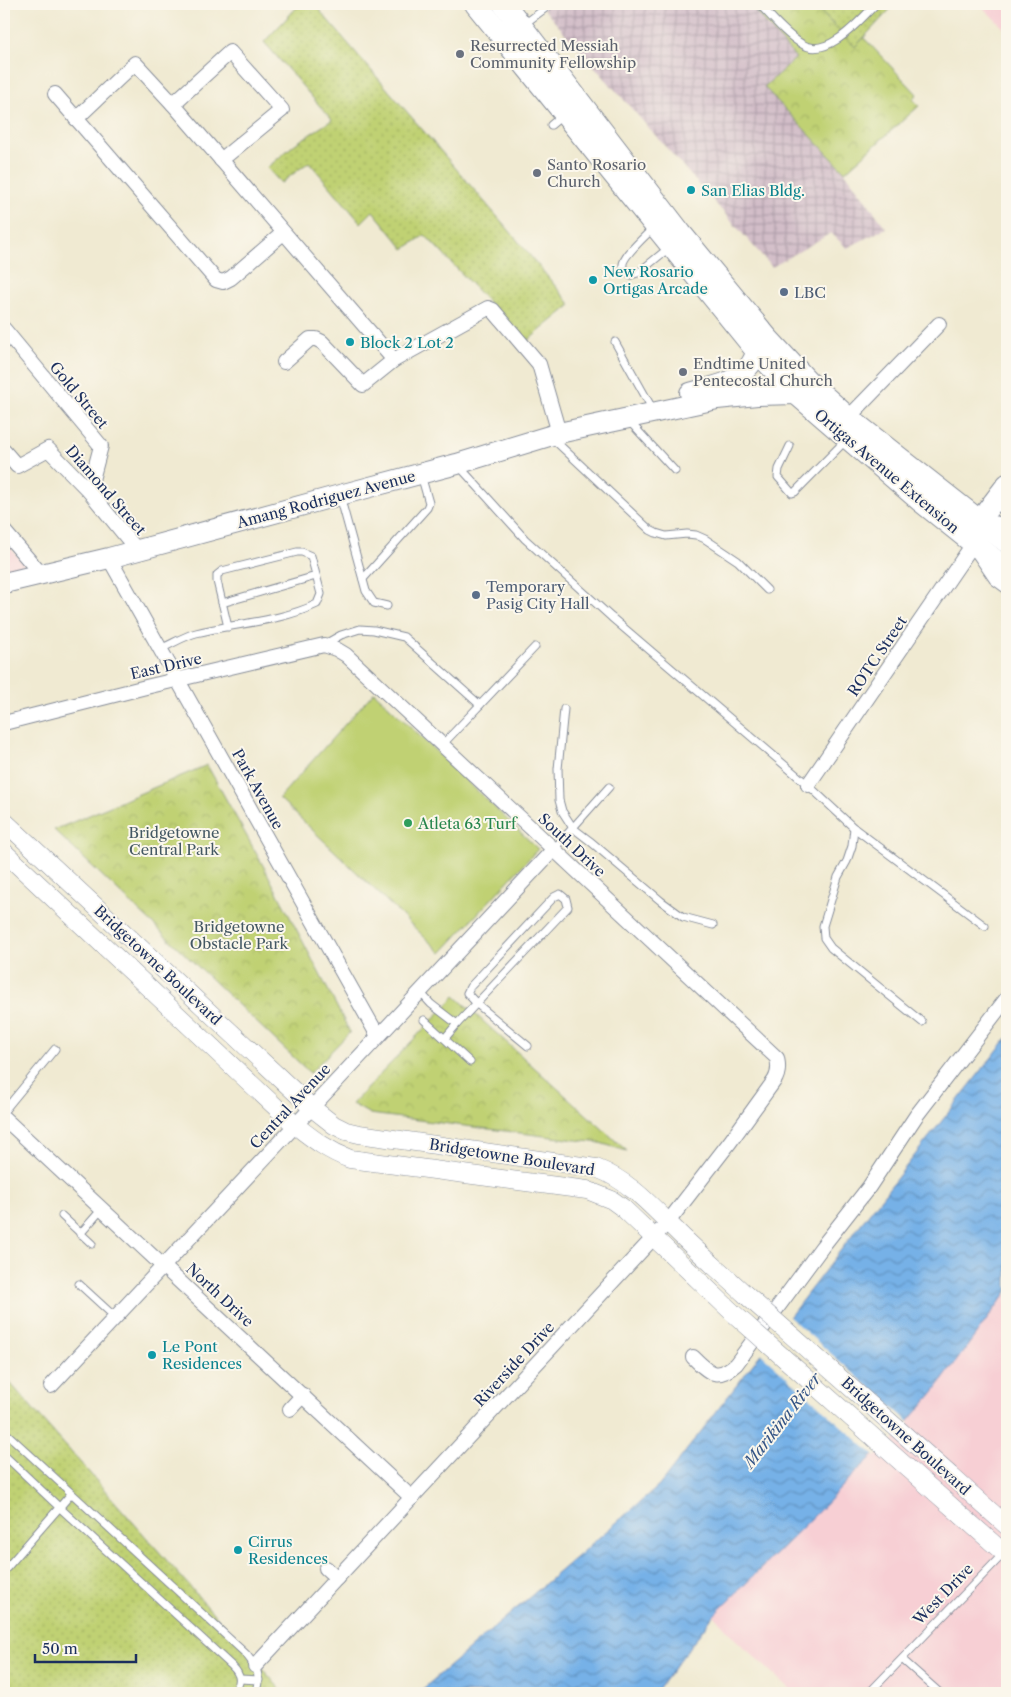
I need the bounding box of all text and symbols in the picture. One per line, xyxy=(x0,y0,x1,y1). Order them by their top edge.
place label: Resurrected Messiah Community Fellowship xyxy=(470,36,636,72)
marker: Resurrected Messiah Community Fellowship xyxy=(454,48,466,60)
place label: Santo Rosario Church xyxy=(547,155,646,191)
marker: Santo Rosario Church xyxy=(531,167,543,179)
place label: San Elias Bldg. xyxy=(701,181,805,200)
marker: San Elias Bldg. xyxy=(685,184,697,196)
place label: New Rosario Ortigas Arcade xyxy=(603,262,708,298)
marker: New Rosario Ortigas Arcade xyxy=(587,274,599,286)
place label: LBC xyxy=(794,283,826,302)
marker: LBC xyxy=(778,286,790,298)
place label: Block 2 Lot 2 xyxy=(360,333,454,352)
marker: Block 2 Lot 2 xyxy=(344,336,356,348)
place label: Endtime United Pentecostal Church xyxy=(693,354,833,390)
street label: Gold Street xyxy=(46,358,113,433)
marker: Endtime United Pentecostal Church xyxy=(677,366,689,378)
street label: Ortigas Avenue Extension xyxy=(811,405,964,538)
street label: Diamond Street xyxy=(62,441,151,539)
street label: Amang Rodriguez Avenue xyxy=(234,466,417,532)
place label: Temporary Pasig City Hall xyxy=(486,577,590,613)
marker: Temporary Pasig City Hall xyxy=(470,589,482,601)
street label: ROTC Street xyxy=(843,612,911,700)
street label: East Drive xyxy=(128,649,204,683)
street label: Park Avenue xyxy=(228,745,288,833)
street label: South Drive xyxy=(534,809,610,881)
place label: Atleta 63 Turf xyxy=(417,814,518,833)
marker: Atleta 63 Turf xyxy=(402,817,414,829)
park label: Bridgetowne Central Park xyxy=(129,823,220,859)
street label: Bridgetowne Boulevard xyxy=(90,901,226,1029)
park label: Bridgetowne Obstacle Park xyxy=(190,917,290,953)
street label: Central Avenue xyxy=(246,1059,334,1153)
street label: Bridgetowne Boulevard xyxy=(428,1135,596,1179)
street label: North Drive xyxy=(182,1259,258,1331)
street label: Riverside Drive xyxy=(470,1318,558,1410)
place label: Le Pont Residences xyxy=(162,1337,242,1373)
marker: Le Pont Residences xyxy=(146,1349,158,1361)
water label: Marikina River xyxy=(738,1367,826,1473)
street label: Bridgetowne Boulevard xyxy=(837,1373,975,1499)
place label: Cirrus Residences xyxy=(248,1532,328,1568)
marker: Cirrus Residences xyxy=(232,1544,244,1556)
street label: West Drive xyxy=(908,1559,977,1629)
scale bar xyxy=(35,1632,136,1664)
text: 50 m xyxy=(42,1639,78,1658)

